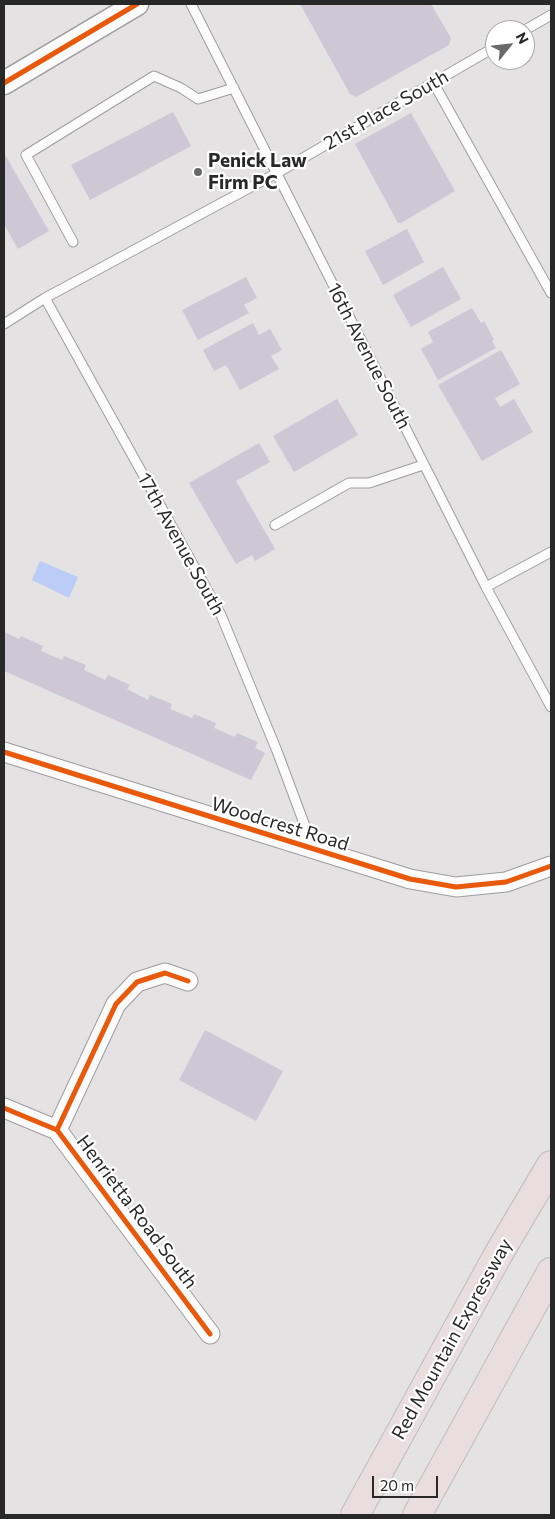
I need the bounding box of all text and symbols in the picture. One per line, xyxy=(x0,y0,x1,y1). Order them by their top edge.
north arrow xyxy=(485,20,535,70)
text: N xyxy=(513,29,533,47)
street label: 21st Place South xyxy=(320,65,452,155)
place label: Penick Law Firm PC xyxy=(208,150,307,194)
marker: Penick Law Firm PC xyxy=(192,166,204,178)
street label: 16th Avenue South xyxy=(322,279,416,433)
street label: 17th Avenue South xyxy=(132,469,230,619)
street label: Woodcrest Road xyxy=(208,792,352,856)
street label: Henrietta Road South xyxy=(72,1131,202,1293)
street label: Red Mountain Expressway xyxy=(387,1234,517,1444)
scale bar xyxy=(375,1466,441,1498)
text: 20 m xyxy=(380,1476,414,1494)

